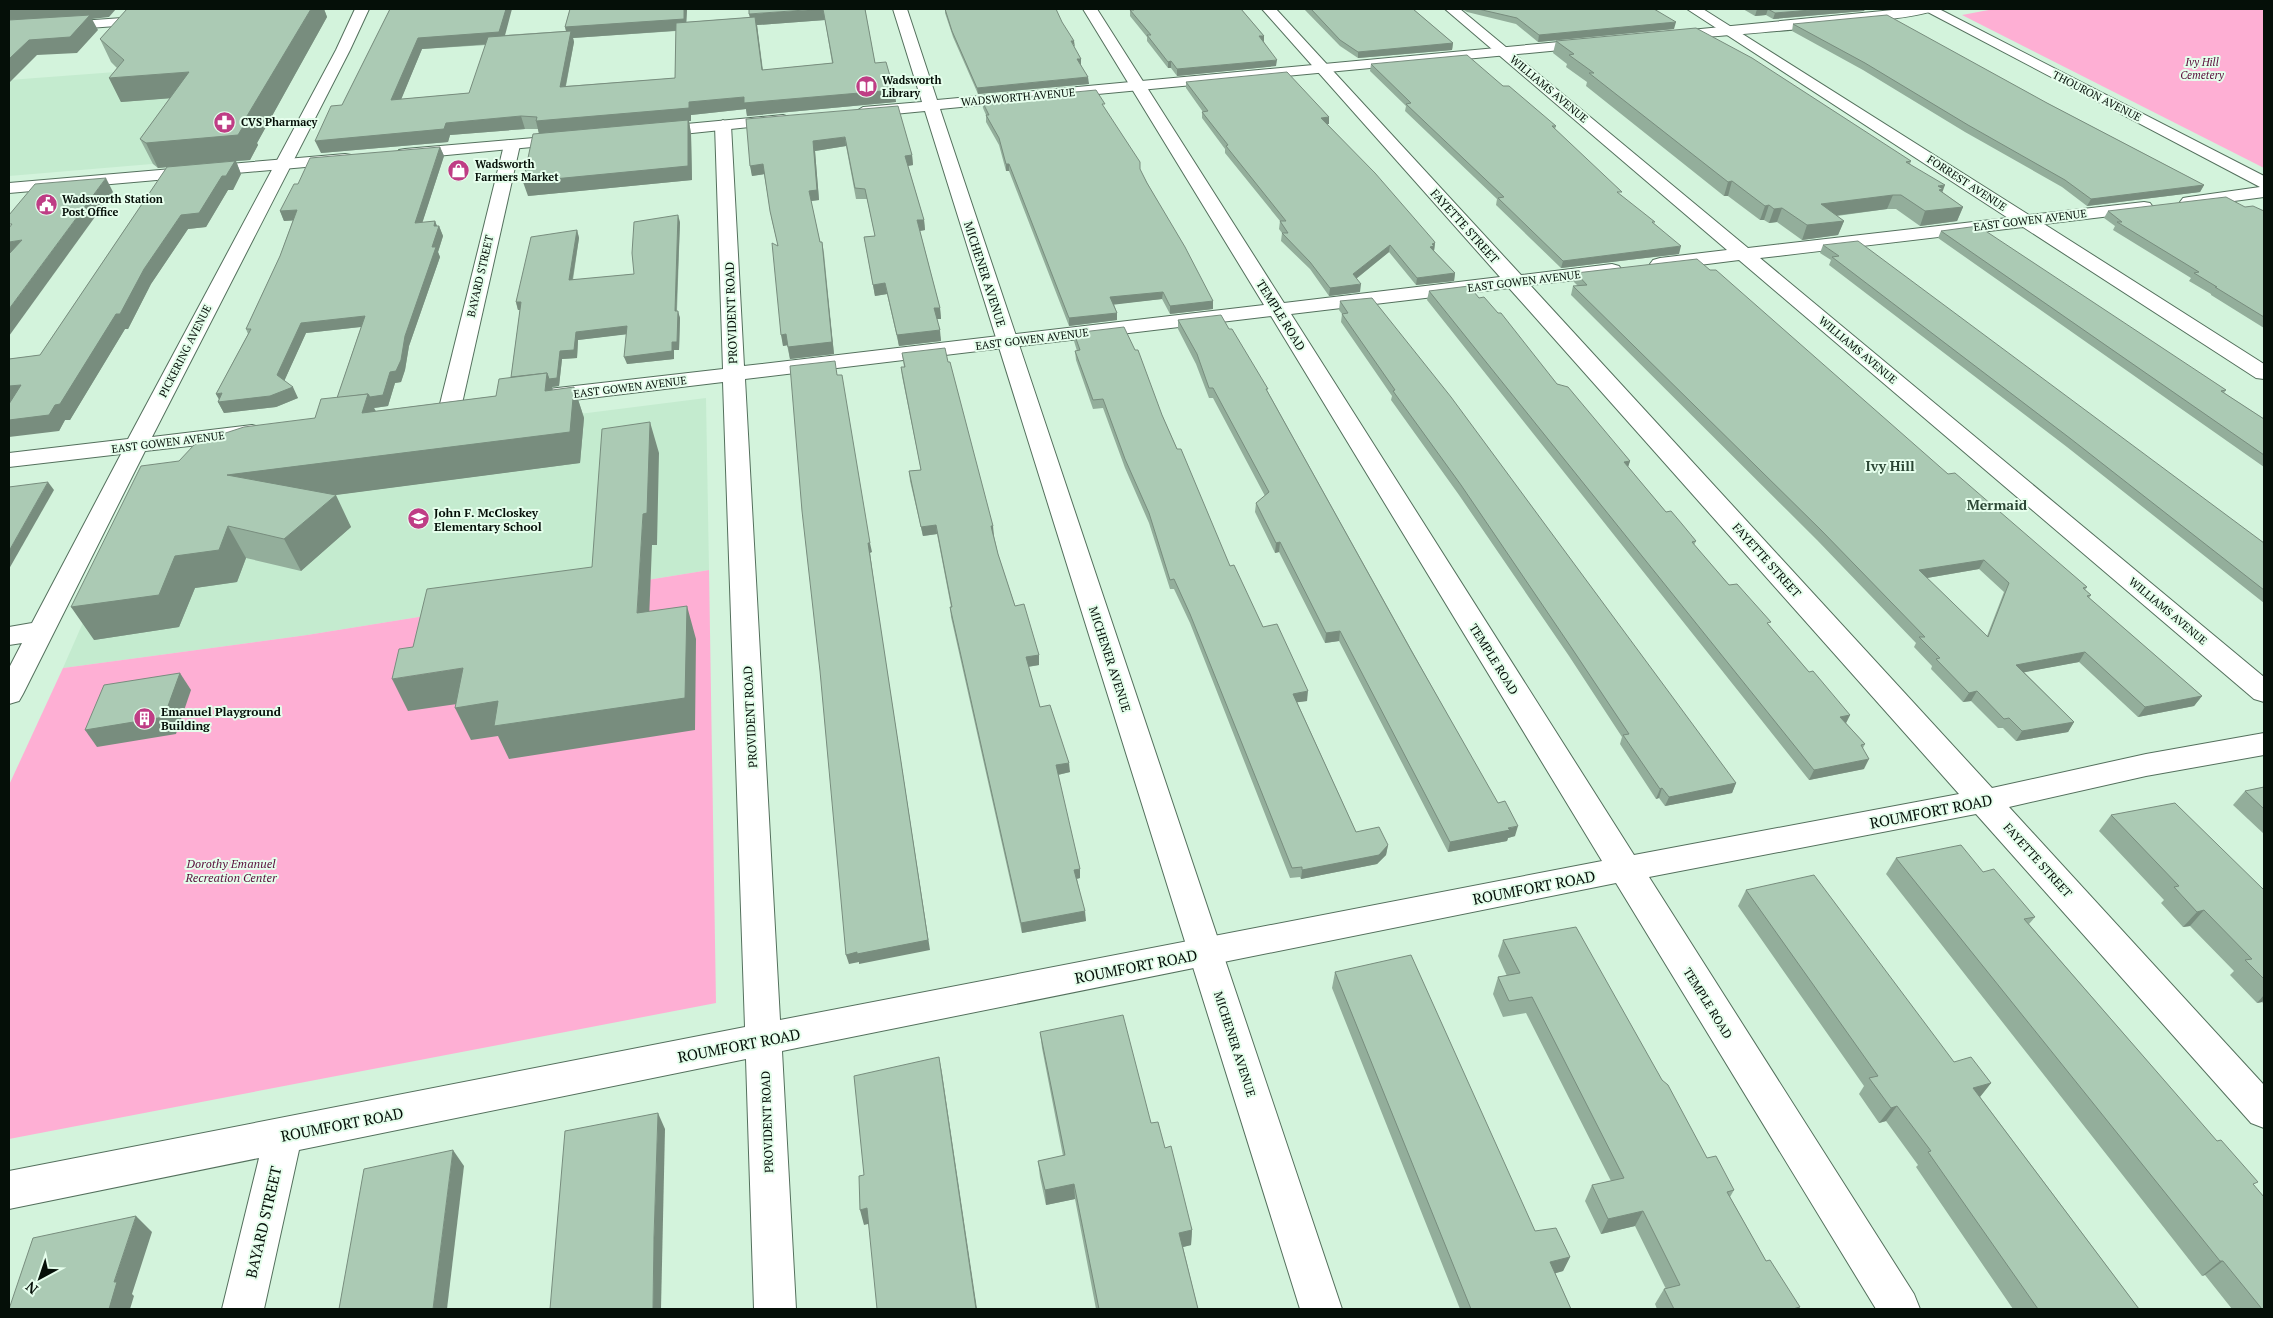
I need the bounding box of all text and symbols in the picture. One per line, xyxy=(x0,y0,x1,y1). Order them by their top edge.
street label: WILLIAMS AVENUE xyxy=(1507,52,1591,126)
park label: Ivy Hill Cemetery xyxy=(2180,55,2225,82)
street label: THOURON AVENUE xyxy=(2050,68,2144,124)
place label: Wadsworth Library xyxy=(882,73,941,100)
library icon: Wadsworth Library xyxy=(854,74,878,98)
street label: WADSWORTH AVENUE xyxy=(960,85,1076,109)
pharmacy icon: CVS Pharmacy xyxy=(213,110,237,134)
place label: CVS Pharmacy xyxy=(241,115,318,129)
street label: FORREST AVENUE xyxy=(1925,152,2009,214)
place label: Wadsworth Farmers Market xyxy=(475,157,559,184)
shop icon: Wadsworth Farmers Market xyxy=(447,158,471,182)
street label: FAYETTE STREET xyxy=(1428,186,1503,267)
place label: Wadsworth Station Post Office xyxy=(62,192,163,219)
public building icon: Wadsworth Station Post Office xyxy=(34,193,58,217)
street label: EAST GOWEN AVENUE xyxy=(1973,206,2087,234)
street label: MICHENER AVENUE xyxy=(961,219,1009,329)
street label: BAYARD STREET xyxy=(464,233,496,318)
street label: PROVIDENT ROAD xyxy=(722,262,740,364)
street label: EAST GOWEN AVENUE xyxy=(1467,267,1581,295)
street label: TEMPLE ROAD xyxy=(1253,277,1309,353)
street label: PICKERING AVENUE xyxy=(156,302,214,400)
street label: WILLIAMS AVENUE xyxy=(1816,313,1900,387)
street label: EAST GOWEN AVENUE xyxy=(975,325,1089,353)
street label: EAST GOWEN AVENUE xyxy=(573,373,687,401)
street label: EAST GOWEN AVENUE xyxy=(111,428,225,456)
district label: Ivy Hill xyxy=(1865,456,1915,475)
district label: Mermaid xyxy=(1967,495,2028,514)
place label: John F. McCloskey Elementary School xyxy=(434,505,542,534)
school or university icon: John F. McCloskey Elementary School xyxy=(406,507,430,531)
street label: FAYETTE STREET xyxy=(1730,520,1805,601)
street label: WILLIAMS AVENUE xyxy=(2126,574,2210,648)
street label: MICHENER AVENUE xyxy=(1086,604,1134,714)
street label: TEMPLE ROAD xyxy=(1466,621,1522,697)
street label: PROVIDENT ROAD xyxy=(740,666,760,768)
place label: Emanuel Playground Building xyxy=(161,704,282,733)
building icon: Emanuel Playground Building xyxy=(133,706,157,730)
street label: ROUMFORT ROAD xyxy=(1868,789,1994,833)
street label: FAYETTE STREET xyxy=(2001,820,2076,901)
park label: Dorothy Emanuel Recreation Center xyxy=(184,856,278,885)
street label: ROUMFORT ROAD xyxy=(1471,865,1597,909)
street label: ROUMFORT ROAD xyxy=(1073,944,1199,988)
street label: TEMPLE ROAD xyxy=(1680,965,1736,1041)
street label: MICHENER AVENUE xyxy=(1211,989,1259,1099)
street label: ROUMFORT ROAD xyxy=(676,1023,802,1067)
street label: PROVIDENT ROAD xyxy=(758,1071,776,1173)
street label: ROUMFORT ROAD xyxy=(279,1102,405,1146)
street label: BAYARD STREET xyxy=(240,1164,286,1280)
north arrow xyxy=(15,1253,65,1303)
text: N xyxy=(21,1277,41,1299)

